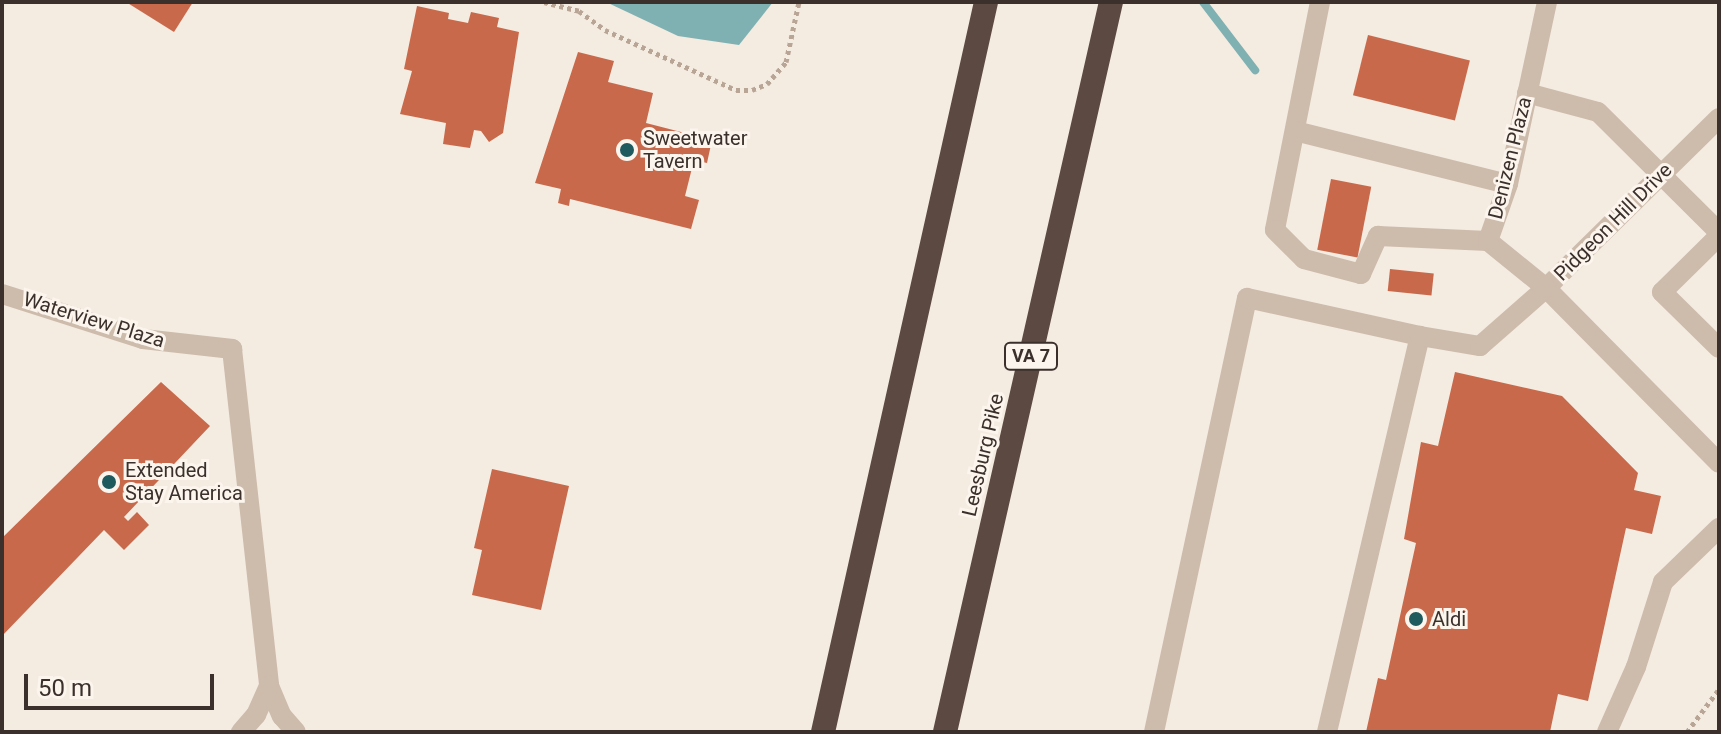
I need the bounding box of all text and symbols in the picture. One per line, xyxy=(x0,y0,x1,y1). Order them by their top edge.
street label: Denizen Plaza xyxy=(1483,94,1537,222)
place label: Sweetwater Tavern xyxy=(643,126,747,173)
marker: Sweetwater Tavern xyxy=(618,141,636,159)
street label: Pidgeon Hill Drive xyxy=(1549,158,1677,286)
street label: Waterview Plaza xyxy=(20,287,168,353)
road number: VA 7 xyxy=(1003,342,1059,370)
street label: Leesburg Pike xyxy=(957,391,1009,519)
place label: Extended Stay America xyxy=(125,458,243,505)
marker: Extended Stay America xyxy=(100,473,118,491)
place label: Aldi xyxy=(1432,607,1466,631)
marker: Aldi xyxy=(1407,610,1425,628)
scale bar xyxy=(28,658,218,708)
text: 50 m xyxy=(38,674,92,702)

